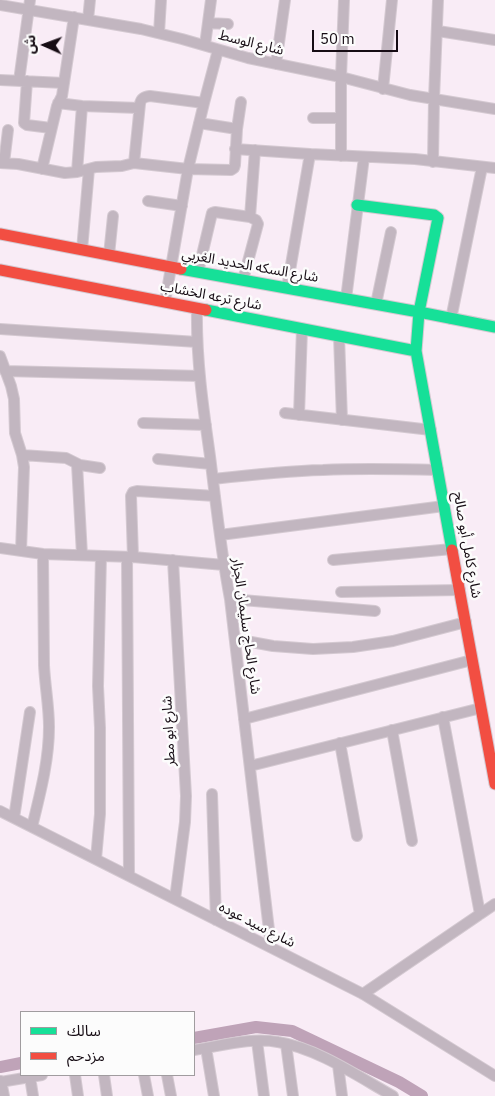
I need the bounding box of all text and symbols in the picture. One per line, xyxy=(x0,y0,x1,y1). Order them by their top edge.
north arrow xyxy=(20,20,70,70)
scale bar xyxy=(315,20,401,52)
street label: شارع الوسط xyxy=(217,27,285,59)
text: 50 m xyxy=(320,29,355,48)
text: ش xyxy=(21,35,39,54)
street label: شارع السكه الحديد الغربي xyxy=(180,246,320,286)
street label: شارع ترعه الخشاب xyxy=(159,278,263,314)
street label: شارع كامل أبو صالح xyxy=(449,491,485,599)
street label: شارع الحاج سليمان الجزار xyxy=(228,557,264,695)
street label: شارع ابو مطر xyxy=(159,695,179,767)
street label: شارع سيد عوده xyxy=(216,899,298,951)
legend xyxy=(20,1011,195,1076)
text: سالك xyxy=(67,1021,101,1040)
text: مزدحم xyxy=(67,1046,105,1065)

